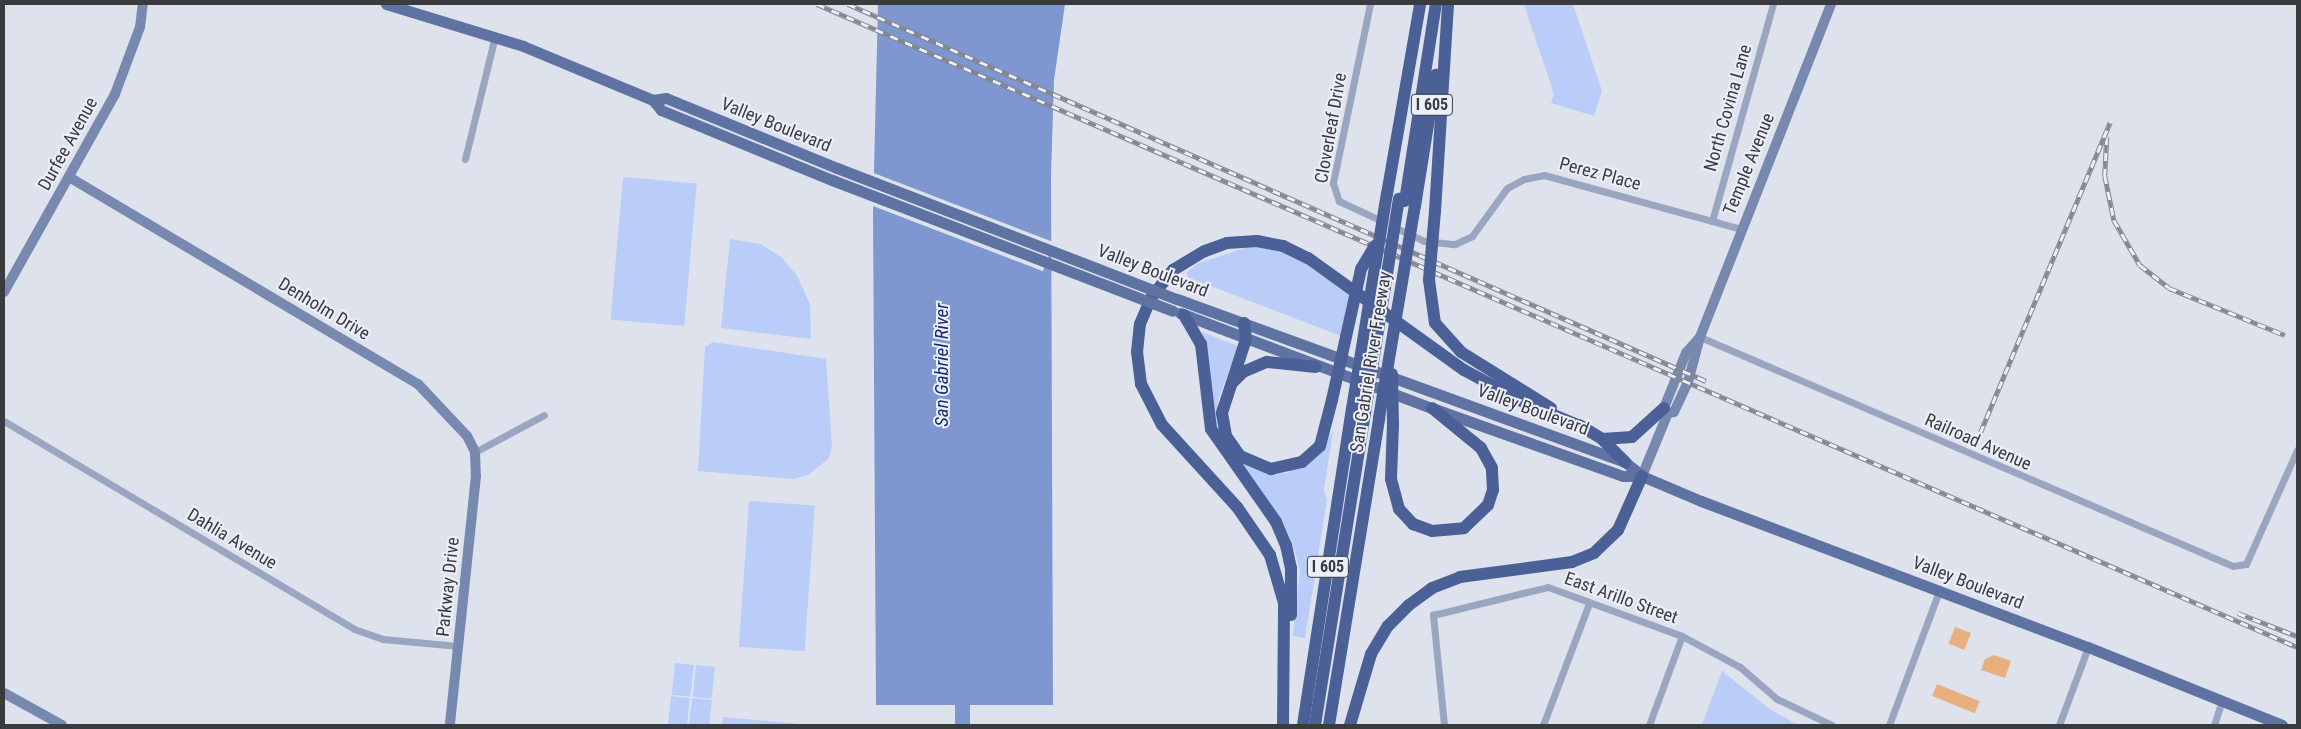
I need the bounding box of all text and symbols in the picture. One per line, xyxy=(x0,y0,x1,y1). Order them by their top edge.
street label: North Covina Lane xyxy=(1700,42,1756,174)
street label: Cloverleaf Drive xyxy=(1311,71,1351,185)
road number: I 605 xyxy=(1411,92,1453,118)
street label: Valley Boulevard xyxy=(718,93,834,157)
street label: Durfee Avenue xyxy=(34,94,102,194)
street label: Temple Avenue xyxy=(1719,110,1779,218)
street label: Perez Place xyxy=(1557,153,1643,195)
street label: Valley Boulevard xyxy=(1095,240,1211,302)
street label: San Gabriel River Freeway xyxy=(1346,270,1396,454)
street label: Denholm Drive xyxy=(274,273,374,345)
water label: San Gabriel River xyxy=(931,303,953,427)
street label: Valley Boulevard xyxy=(1474,380,1592,440)
street label: Railroad Avenue xyxy=(1921,409,2035,475)
street label: Dahlia Avenue xyxy=(183,504,281,574)
street label: Parkway Drive xyxy=(432,536,464,638)
street label: Valley Boulevard xyxy=(1910,552,2026,614)
road number: I 605 xyxy=(1307,554,1349,580)
street label: East Arillo Street xyxy=(1561,568,1681,628)

